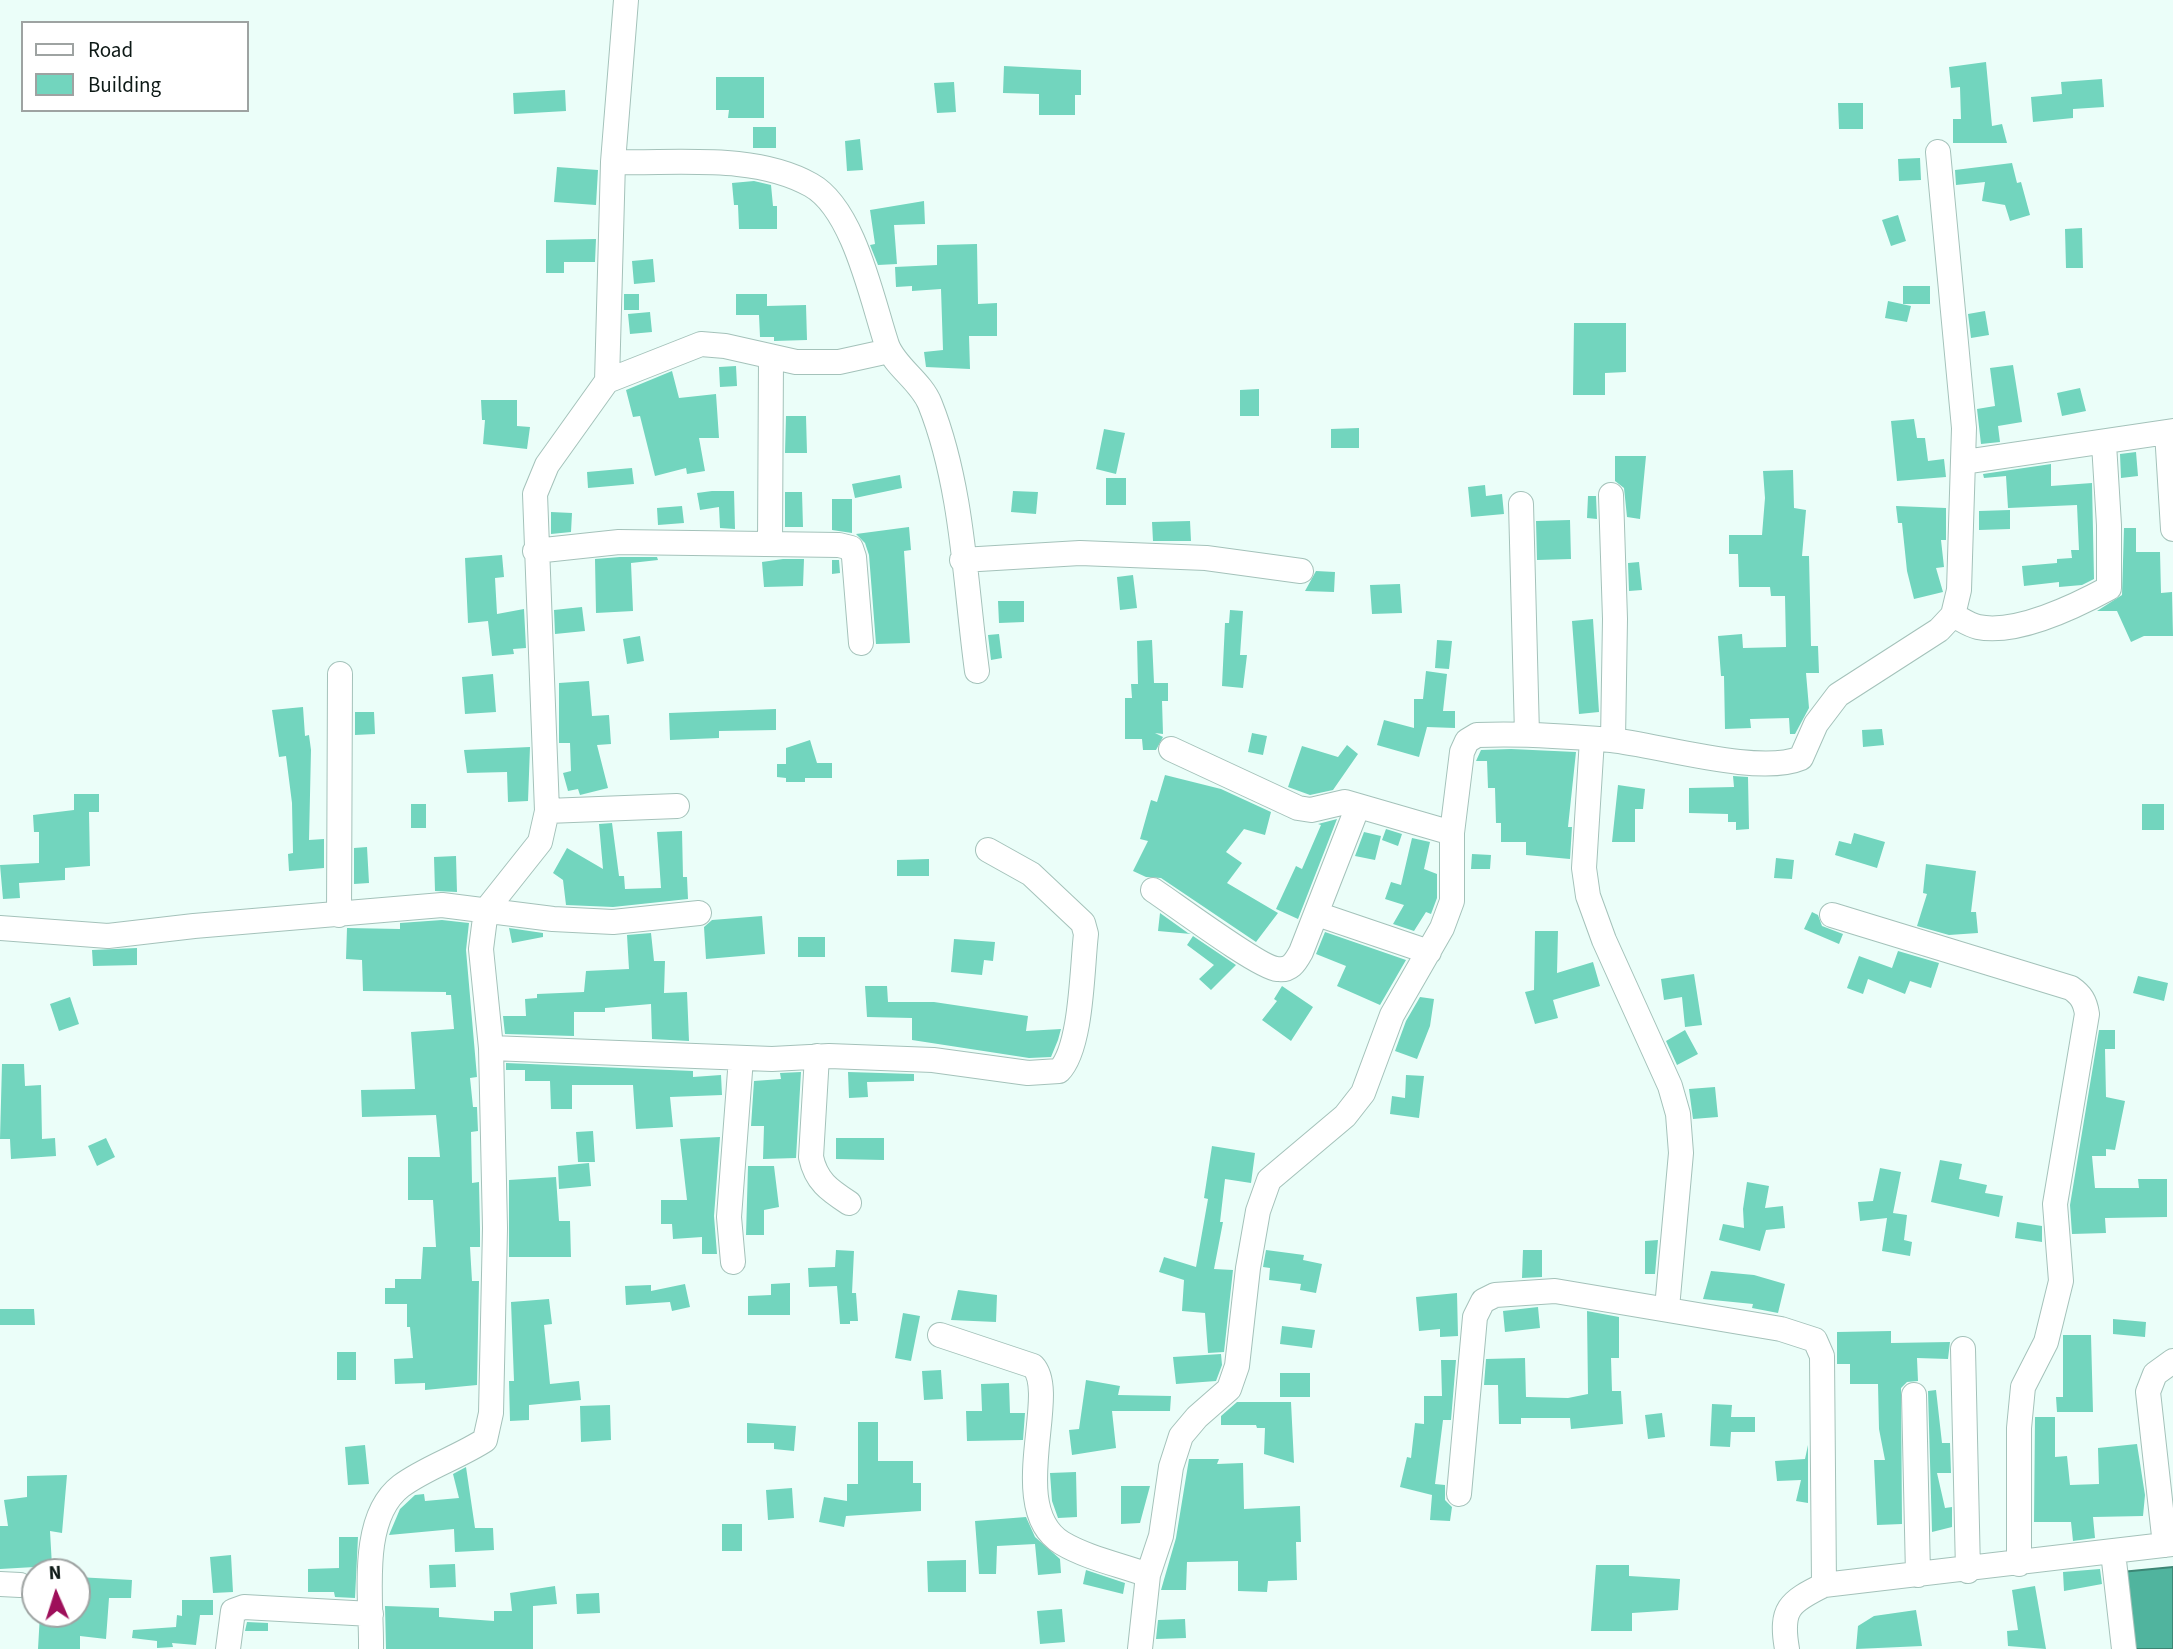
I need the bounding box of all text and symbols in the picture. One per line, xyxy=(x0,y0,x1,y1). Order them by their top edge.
legend xyxy=(21,21,248,112)
text: Road xyxy=(88,35,133,65)
text: Building xyxy=(88,70,161,100)
north arrow xyxy=(21,1558,91,1628)
text: N xyxy=(48,1560,62,1587)

